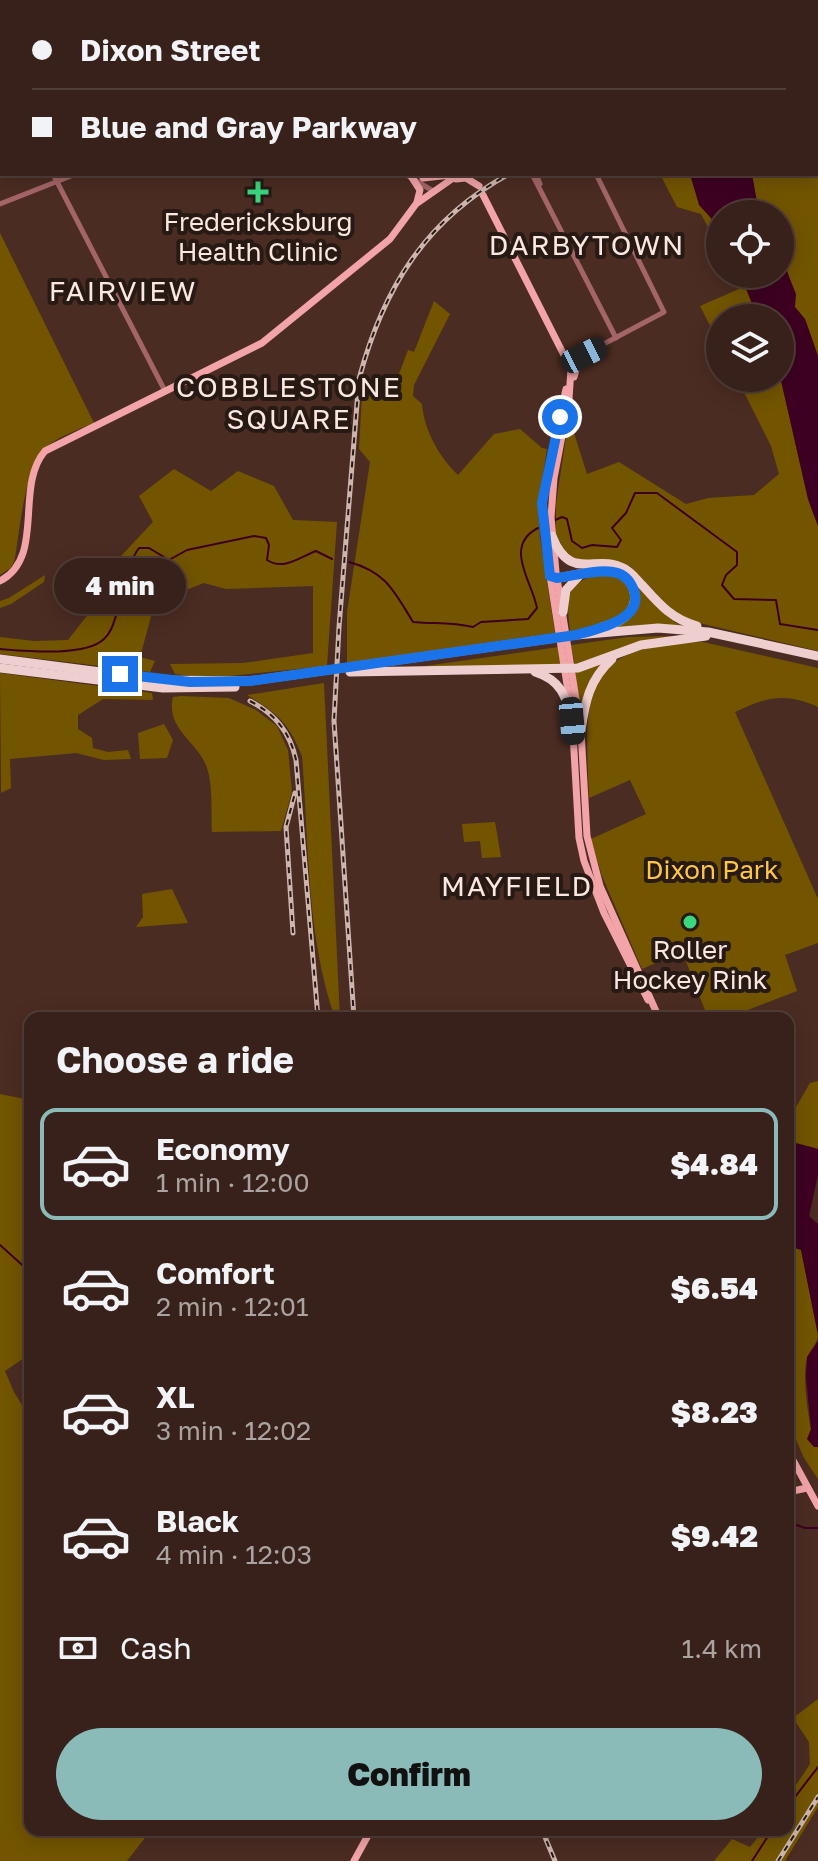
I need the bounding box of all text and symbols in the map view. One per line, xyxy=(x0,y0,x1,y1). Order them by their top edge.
text: Dixon Street xyxy=(80,32,260,68)
text: Blue and Gray Parkway xyxy=(80,109,417,145)
marker: Fredericksburg Health Clinic xyxy=(247,181,269,203)
map controls xyxy=(706,200,794,392)
button: locate xyxy=(706,200,794,288)
place label: Fredericksburg Health Clinic xyxy=(164,206,352,267)
district label: DARBYTOWN xyxy=(489,228,685,261)
district label: FAIRVIEW xyxy=(49,274,197,307)
button: layers xyxy=(706,304,794,392)
car xyxy=(557,333,611,377)
district label: COBBLESTONE SQUARE xyxy=(176,370,402,435)
route start xyxy=(542,399,578,435)
callout: 4 min xyxy=(54,558,186,614)
text: 4 min xyxy=(86,570,154,601)
route end xyxy=(102,656,138,692)
car xyxy=(558,696,586,746)
park label: Dixon Park xyxy=(645,854,779,885)
district label: MAYFIELD xyxy=(441,869,593,902)
marker: Roller Hockey Rink xyxy=(681,913,699,931)
place label: Roller Hockey Rink xyxy=(613,934,768,995)
text: Choose a ride xyxy=(56,1038,294,1081)
icon: car xyxy=(60,1128,132,1200)
text: Economy xyxy=(156,1131,290,1167)
text: $4.84 xyxy=(670,1146,758,1182)
text: 1 min · 12:00 xyxy=(156,1167,310,1198)
icon: car xyxy=(60,1252,132,1324)
text: Comfort xyxy=(156,1255,275,1291)
text: $6.54 xyxy=(671,1270,758,1306)
text: 2 min · 12:01 xyxy=(156,1291,309,1322)
icon: car xyxy=(60,1376,132,1448)
text: XL xyxy=(156,1379,195,1415)
text: $8.23 xyxy=(671,1394,758,1430)
text: 3 min · 12:02 xyxy=(156,1415,311,1446)
icon: car xyxy=(60,1500,132,1572)
text: Black xyxy=(156,1503,239,1539)
text: $9.42 xyxy=(671,1518,758,1554)
text: 4 min · 12:03 xyxy=(156,1539,312,1570)
icon: cash xyxy=(56,1626,100,1670)
text: Cash xyxy=(120,1630,192,1666)
text: 1.4 km xyxy=(682,1633,762,1664)
button: Confirm xyxy=(56,1728,762,1820)

